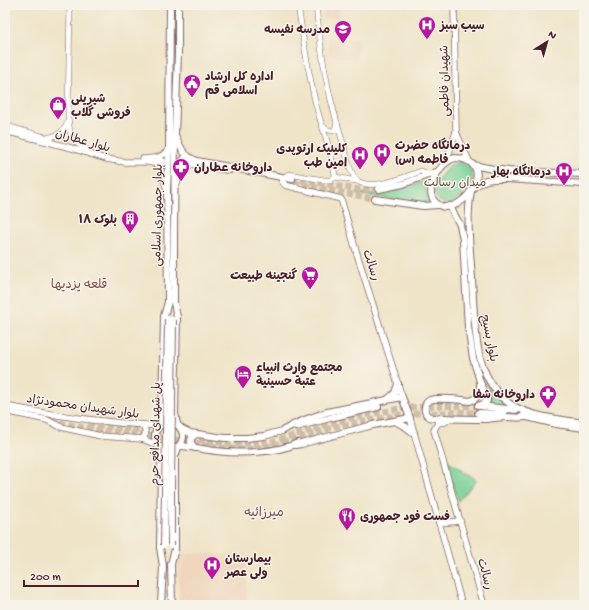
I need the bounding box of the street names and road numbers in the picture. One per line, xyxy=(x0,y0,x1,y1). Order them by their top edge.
street label: شهیدان فاطمی xyxy=(438,45,454,117)
street label: بلوار عطاران xyxy=(53,127,112,156)
street label: بلوار جمهوری اسلامی xyxy=(151,164,167,267)
street label: رسالت xyxy=(358,248,382,283)
street label: بلوار بسیج xyxy=(477,314,499,363)
street label: پل شهدای مدافع حرم xyxy=(149,382,165,486)
street label: بلوار شهیدان محمودنژاد xyxy=(25,393,140,423)
street label: رسالت xyxy=(473,557,495,592)

